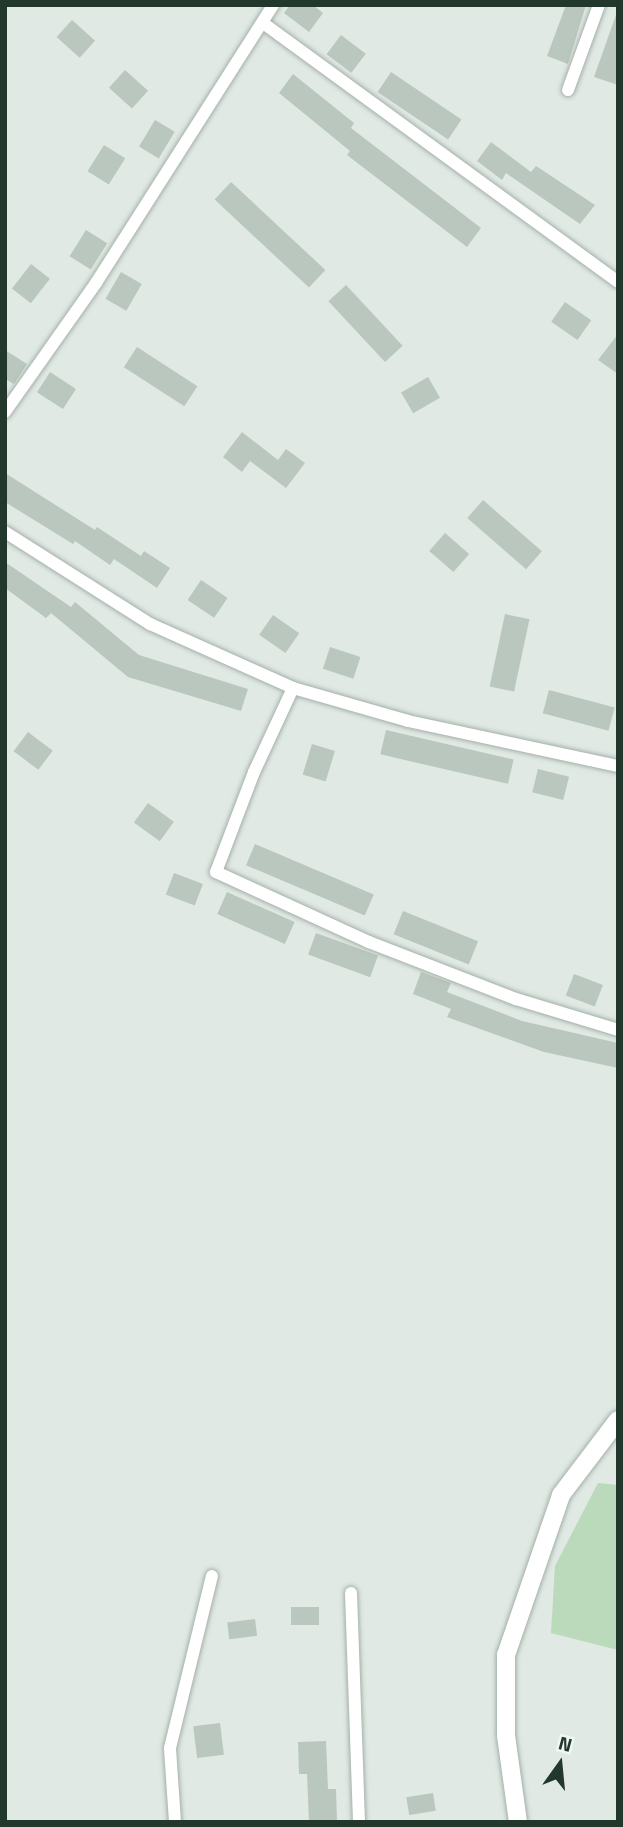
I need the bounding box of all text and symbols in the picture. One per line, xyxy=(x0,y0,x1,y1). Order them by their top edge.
text: N xyxy=(555,1728,576,1759)
north arrow xyxy=(525,1729,595,1799)

